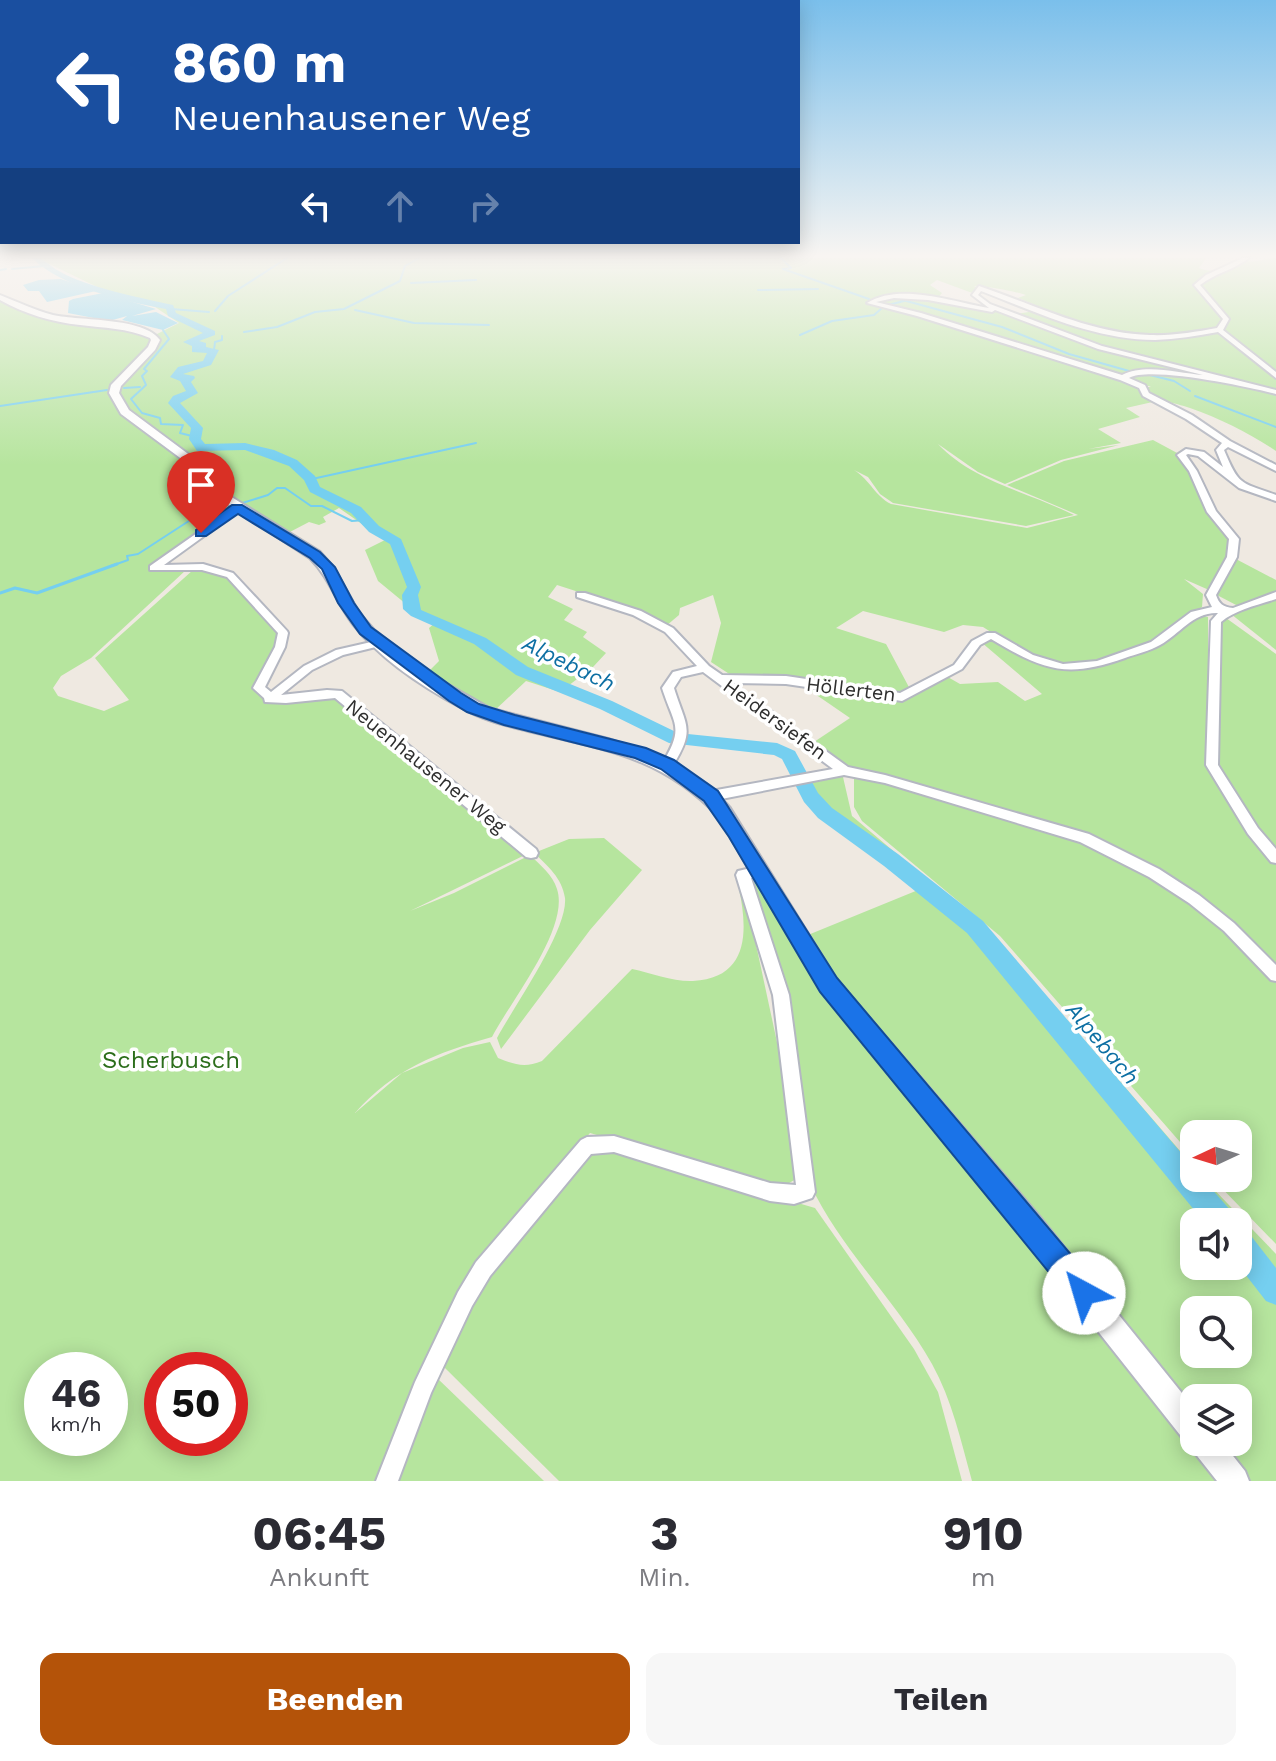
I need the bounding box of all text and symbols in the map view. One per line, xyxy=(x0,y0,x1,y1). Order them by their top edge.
text: 860 m xyxy=(172,30,346,96)
icon: left xyxy=(40,32,144,136)
text: Neuenhausener Weg xyxy=(172,97,530,139)
icon: left xyxy=(294,184,338,228)
icon: ahead xyxy=(378,184,422,228)
icon: right xyxy=(462,184,506,228)
pin xyxy=(167,451,235,533)
icon: arrive xyxy=(179,463,223,507)
water label: Alpebach xyxy=(518,630,619,696)
street label: Höllerten xyxy=(805,672,897,706)
street label: Heidersiefen xyxy=(719,673,831,765)
street label: Neuenhausener Weg xyxy=(341,694,511,838)
water label: Alpebach xyxy=(1061,997,1144,1089)
park label: Scherbusch xyxy=(102,1046,240,1074)
north arrow xyxy=(1180,1120,1252,1192)
map controls xyxy=(1180,1120,1252,1456)
button: sound xyxy=(1180,1208,1252,1280)
position arrow xyxy=(1042,1251,1126,1335)
button: search xyxy=(1180,1296,1252,1368)
speed limit sign: 50 xyxy=(144,1352,248,1456)
text: 46 xyxy=(51,1370,101,1417)
button: layers xyxy=(1180,1384,1252,1456)
text: km/h xyxy=(50,1412,102,1436)
text: 06:45 xyxy=(252,1505,386,1562)
text: 3 xyxy=(650,1505,679,1562)
text: 910 xyxy=(943,1505,1024,1562)
text: Ankunft xyxy=(269,1562,369,1592)
text: Min. xyxy=(638,1562,690,1592)
text: m xyxy=(971,1562,996,1592)
button: Beenden xyxy=(40,1653,630,1745)
button: Teilen xyxy=(646,1653,1236,1745)

